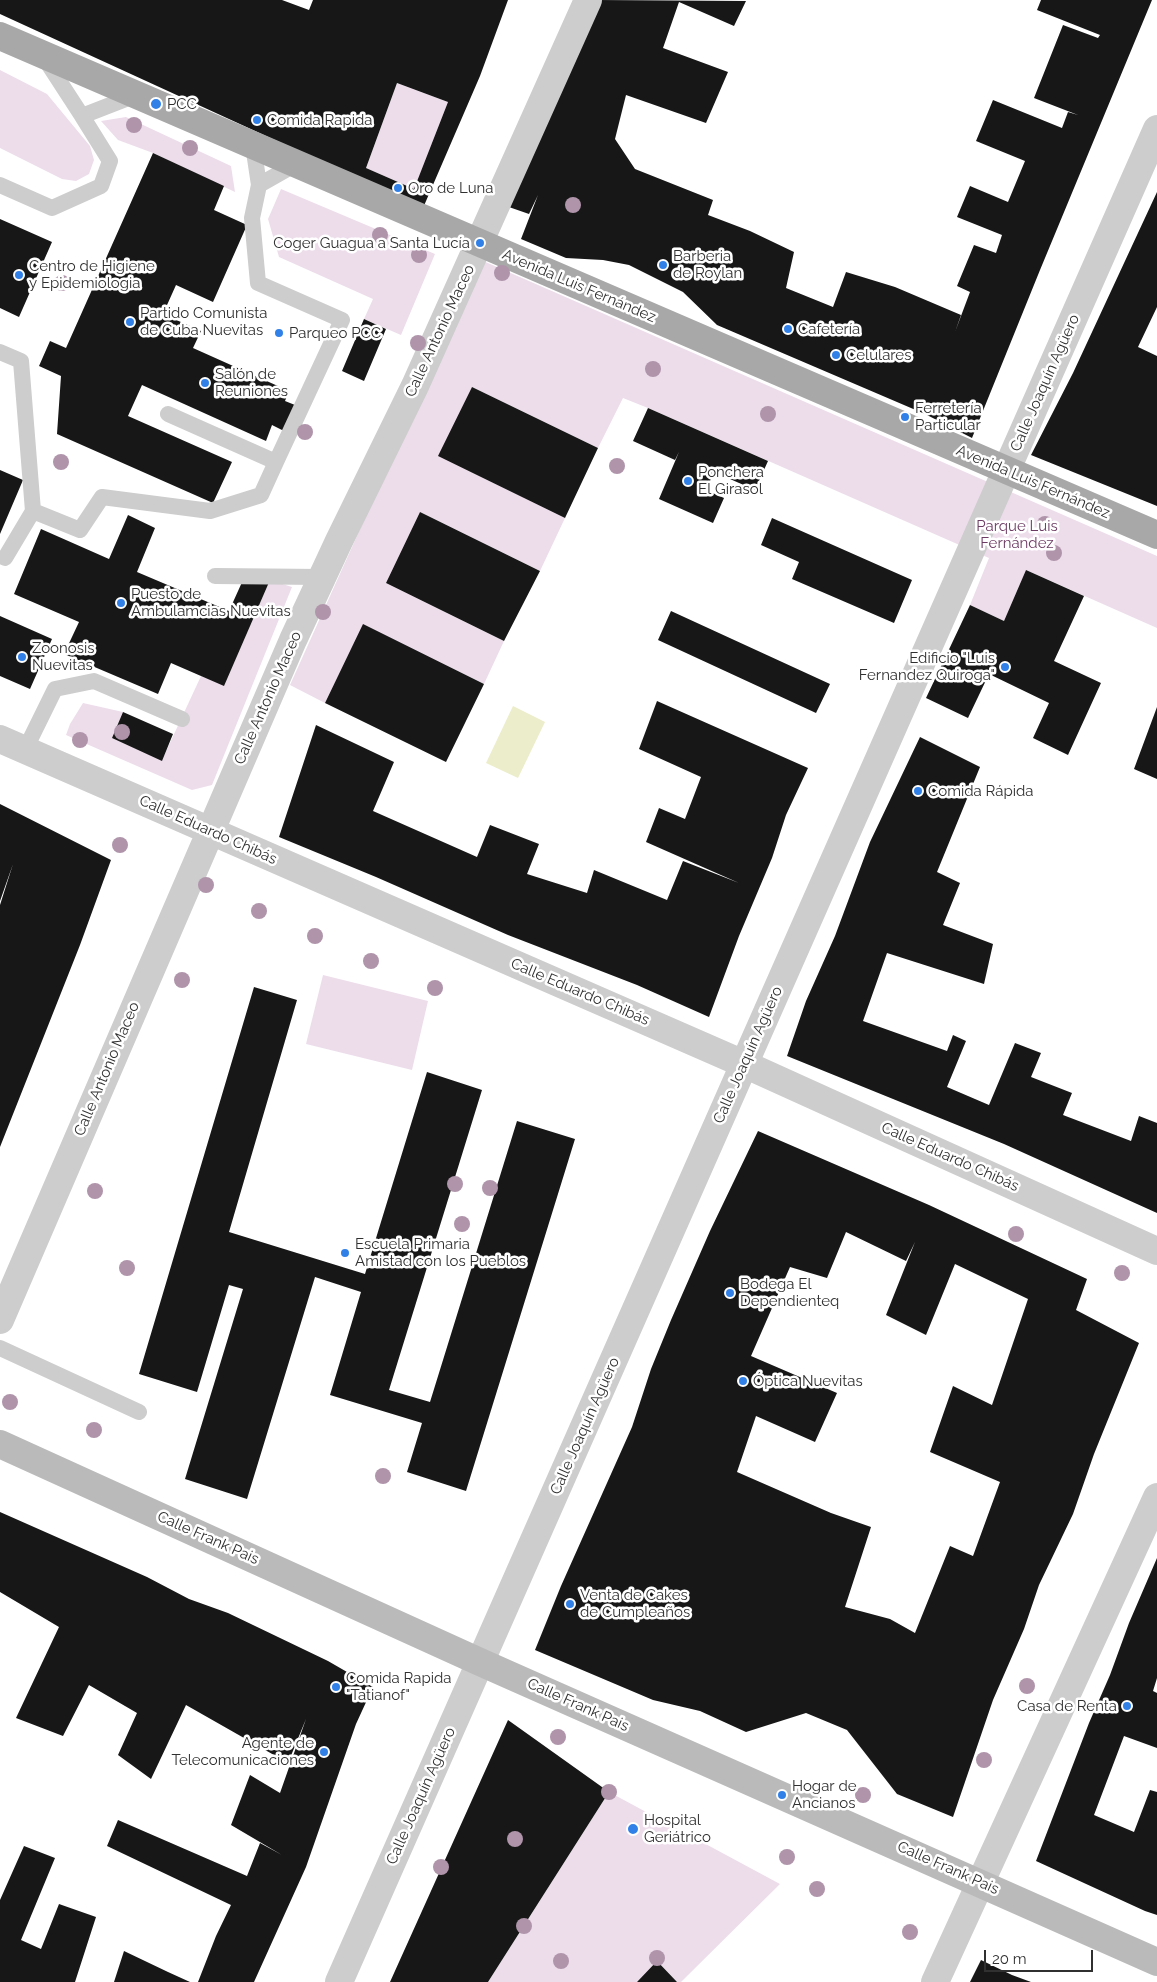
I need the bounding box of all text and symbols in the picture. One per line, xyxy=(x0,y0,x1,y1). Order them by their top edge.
place label: PCC xyxy=(167,95,197,113)
marker: PCC xyxy=(149,97,163,111)
place label: Comida Rapida xyxy=(267,111,372,129)
marker: Comida Rapida xyxy=(251,114,263,126)
place label: Oro de Luna xyxy=(408,179,493,197)
marker: Oro de Luna xyxy=(392,182,404,194)
place label: Coger Guagua a Santa Lucía xyxy=(273,234,470,252)
marker: Coger Guagua a Santa Lucía xyxy=(474,237,486,249)
street label: Avenida Luis Fernández xyxy=(500,245,658,327)
place label: Barberia de Roylan xyxy=(673,247,742,282)
place label: Centro de Higiene y Epidemiologia xyxy=(29,257,155,292)
marker: Barberia de Roylan xyxy=(657,259,669,271)
street label: Calle Antonio Maceo xyxy=(401,262,479,400)
marker: Centro de Higiene y Epidemiologia xyxy=(13,269,25,281)
place label: Partido Comunista de Cuba Nuevitas xyxy=(140,304,267,339)
street label: Calle Joaquín Agüero xyxy=(1007,312,1083,454)
marker: Partido Comunista de Cuba Nuevitas xyxy=(124,316,136,328)
place label: Cafetería xyxy=(798,320,860,338)
marker: Cafetería xyxy=(782,323,794,335)
place label: Parqueo PCC xyxy=(289,324,381,342)
marker: Parqueo PCC xyxy=(273,327,285,339)
place label: Celulares xyxy=(846,346,911,364)
marker: Celulares xyxy=(830,349,842,361)
place label: Salón de Reuniones xyxy=(215,365,288,400)
marker: Salón de Reuniones xyxy=(199,377,211,389)
place label: Ferretería Particular xyxy=(915,399,982,434)
marker: Ferretería Particular xyxy=(899,411,911,423)
street label: Avenida Luis Fernández xyxy=(954,441,1112,523)
place label: Ponchera El Girasol xyxy=(698,463,764,498)
marker: Ponchera El Girasol xyxy=(682,475,694,487)
park label: Parque Luis Fernández xyxy=(976,517,1058,552)
place label: Puesto de Ambulamcias Nuevitas xyxy=(131,585,291,620)
marker: Puesto de Ambulamcias Nuevitas xyxy=(115,597,127,609)
street label: Calle Antonio Maceo xyxy=(231,629,305,767)
place label: Zoonosis Nuevitas xyxy=(32,639,94,674)
place label: Edificio "Luis Fernandez Quiroga" xyxy=(859,649,995,684)
marker: Zoonosis Nuevitas xyxy=(16,651,28,663)
marker: Edificio "Luis Fernandez Quiroga" xyxy=(999,661,1011,673)
place label: Comida Rápida xyxy=(928,782,1033,800)
marker: Comida Rápida xyxy=(912,785,924,797)
street label: Calle Eduardo Chibás xyxy=(136,792,280,868)
street label: Calle Eduardo Chibás xyxy=(508,955,652,1029)
street label: Calle Joaquín Agüero xyxy=(710,984,786,1126)
street label: Calle Antonio Maceo xyxy=(71,999,143,1139)
street label: Calle Eduardo Chibás xyxy=(878,1119,1022,1195)
place label: Escuela Primaria Amistad con los Pueblos xyxy=(355,1235,526,1270)
marker: Escuela Primaria Amistad con los Pueblos xyxy=(339,1247,351,1259)
place label: Bodega El Dependienteq xyxy=(740,1275,839,1310)
marker: Bodega El Dependienteq xyxy=(724,1287,736,1299)
street label: Calle Joaquín Agüero xyxy=(547,1355,623,1497)
place label: Óptica Nuevitas xyxy=(753,1372,863,1390)
marker: Óptica Nuevitas xyxy=(737,1375,749,1387)
street label: Calle Frank Pais xyxy=(154,1508,262,1568)
place label: Venta de Cakes de Cumpleaños xyxy=(580,1586,690,1621)
marker: Venta de Cakes de Cumpleaños xyxy=(564,1598,576,1610)
place label: Comida Rapida "Tatianof" xyxy=(346,1669,451,1704)
street label: Calle Frank Pais xyxy=(524,1675,632,1735)
marker: Comida Rapida "Tatianof" xyxy=(330,1681,342,1693)
place label: Casa de Renta xyxy=(1017,1697,1117,1715)
marker: Casa de Renta xyxy=(1121,1700,1133,1712)
street label: Calle Joaquín Agüero xyxy=(383,1725,459,1867)
place label: Agente de Telecomunicaciones xyxy=(171,1734,314,1769)
marker: Agente de Telecomunicaciones xyxy=(318,1746,330,1758)
place label: Hogar de Ancianos xyxy=(792,1777,857,1812)
marker: Hogar de Ancianos xyxy=(776,1789,788,1801)
place label: Hospital Geriátrico xyxy=(644,1811,711,1846)
marker: Hospital Geriátrico xyxy=(626,1822,640,1836)
street label: Calle Frank Pais xyxy=(894,1838,1002,1898)
scale bar xyxy=(987,1940,1096,1972)
text: 20 m xyxy=(992,1950,1027,1968)

